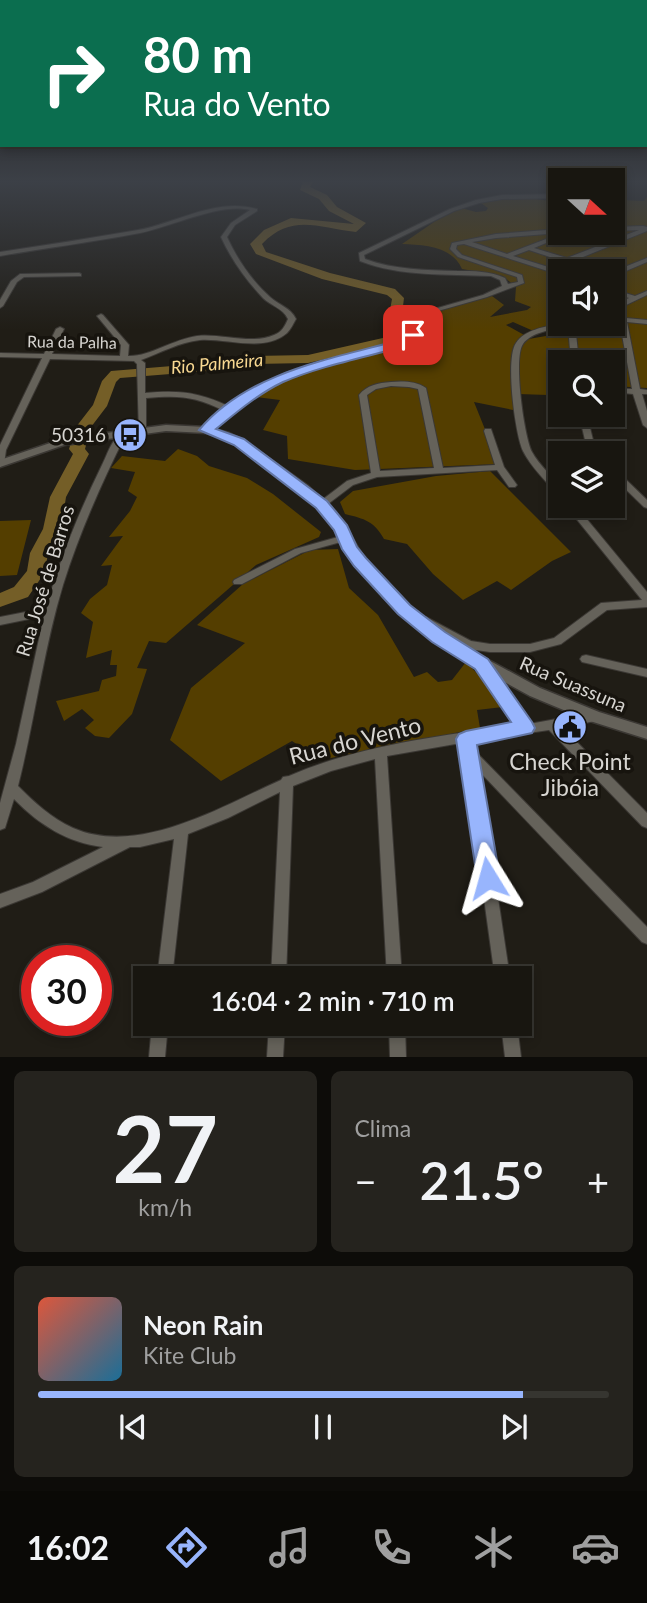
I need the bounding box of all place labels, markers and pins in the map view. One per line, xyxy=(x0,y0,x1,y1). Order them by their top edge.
pin xyxy=(383,305,443,365)
bus stop icon: 50316 xyxy=(111,416,149,454)
place label: 50316 xyxy=(51,423,106,446)
public building icon: Check Point Jibóia xyxy=(551,708,589,746)
place label: Check Point Jibóia xyxy=(509,747,632,801)

